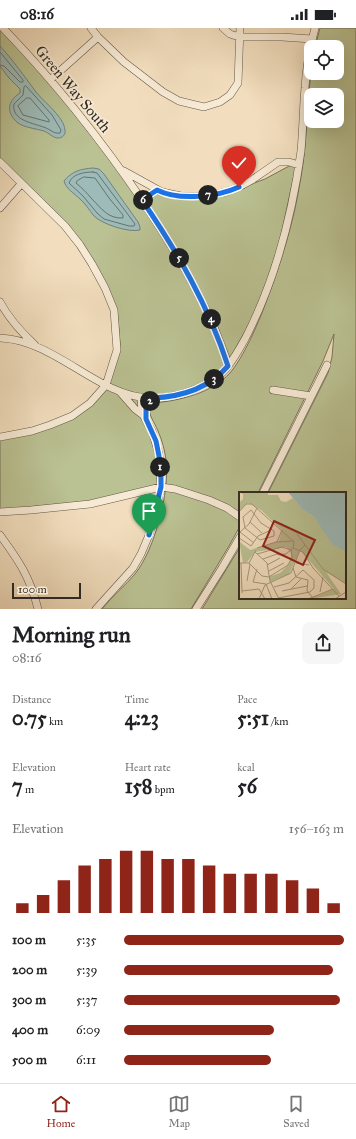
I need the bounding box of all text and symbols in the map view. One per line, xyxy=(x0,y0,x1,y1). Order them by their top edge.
text: 08:16 xyxy=(20,5,54,23)
map controls xyxy=(304,40,344,128)
button: locate xyxy=(304,40,344,80)
street label: Green Way South xyxy=(31,42,115,137)
button: layers xyxy=(304,88,344,128)
pin xyxy=(222,146,256,187)
icon: check xyxy=(228,152,250,174)
pin: 7 xyxy=(198,185,218,205)
text: 7 xyxy=(205,188,211,201)
pin: 6 xyxy=(133,190,153,210)
text: 6 xyxy=(140,193,146,206)
pin: 5 xyxy=(169,248,189,268)
text: 5 xyxy=(176,251,182,264)
pin: 4 xyxy=(201,309,221,329)
text: 4 xyxy=(208,312,214,325)
pin: 3 xyxy=(204,369,224,389)
text: 3 xyxy=(212,372,216,385)
pin: 2 xyxy=(140,391,160,411)
text: 2 xyxy=(147,394,153,407)
pin: 1 xyxy=(150,457,170,477)
text: 1 xyxy=(158,460,162,473)
inset map xyxy=(239,492,346,599)
pin xyxy=(132,494,166,535)
icon: arrive xyxy=(138,500,160,522)
scale bar xyxy=(12,581,81,600)
text: 100 m xyxy=(18,583,47,596)
text: Morning run xyxy=(12,621,131,648)
button: share xyxy=(302,622,344,664)
text: 08:16 xyxy=(12,650,42,666)
text: Distance xyxy=(12,693,51,706)
text: Time xyxy=(125,693,149,706)
text: Pace xyxy=(237,693,257,706)
text: 0.75 xyxy=(12,706,47,730)
text: 4:23 xyxy=(125,706,159,730)
text: 5:51 xyxy=(237,706,269,730)
text: km xyxy=(47,715,63,728)
text: /km xyxy=(269,715,289,728)
text: Elevation xyxy=(12,761,56,774)
text: Heart rate xyxy=(125,761,171,774)
text: kcal xyxy=(237,761,255,774)
text: 7 xyxy=(12,774,23,798)
text: 158 xyxy=(125,774,152,798)
text: 56 xyxy=(237,774,257,798)
text: m xyxy=(23,783,34,796)
text: bpm xyxy=(152,783,175,796)
text: Elevation xyxy=(12,821,64,837)
text: 156–163 m xyxy=(289,821,344,837)
text: 100 m xyxy=(12,932,46,948)
text: 5:35 xyxy=(76,932,97,948)
text: 200 m xyxy=(12,962,47,978)
text: 5:39 xyxy=(76,962,98,978)
text: 300 m xyxy=(12,992,46,1008)
text: 5:37 xyxy=(76,992,97,1008)
text: 400 m xyxy=(12,1022,48,1038)
text: 6:09 xyxy=(76,1022,101,1038)
text: 500 m xyxy=(12,1052,47,1068)
text: 6:11 xyxy=(76,1052,96,1068)
tab: Home xyxy=(47,1093,75,1130)
tab: Map xyxy=(168,1093,190,1130)
tab: Saved xyxy=(283,1093,309,1130)

